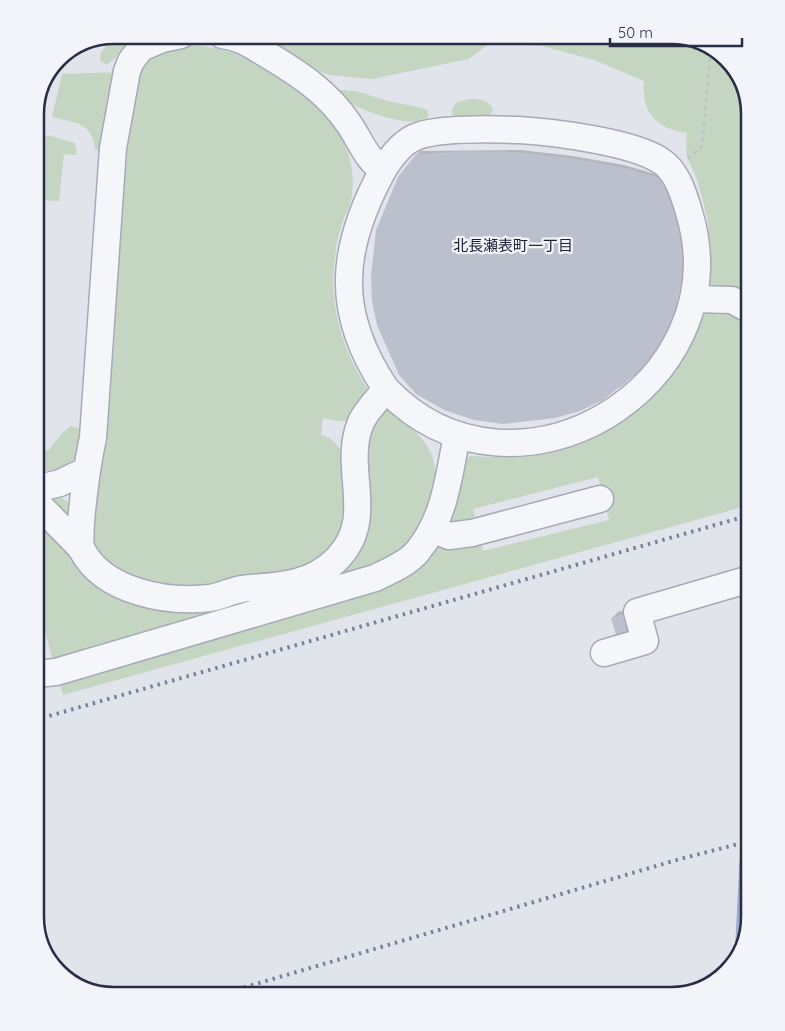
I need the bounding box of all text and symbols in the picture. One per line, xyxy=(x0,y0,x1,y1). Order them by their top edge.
scale bar xyxy=(610,15,742,47)
text: 50 m xyxy=(618,23,653,42)
district label: 北長瀬表町一丁目 xyxy=(453,236,573,255)

